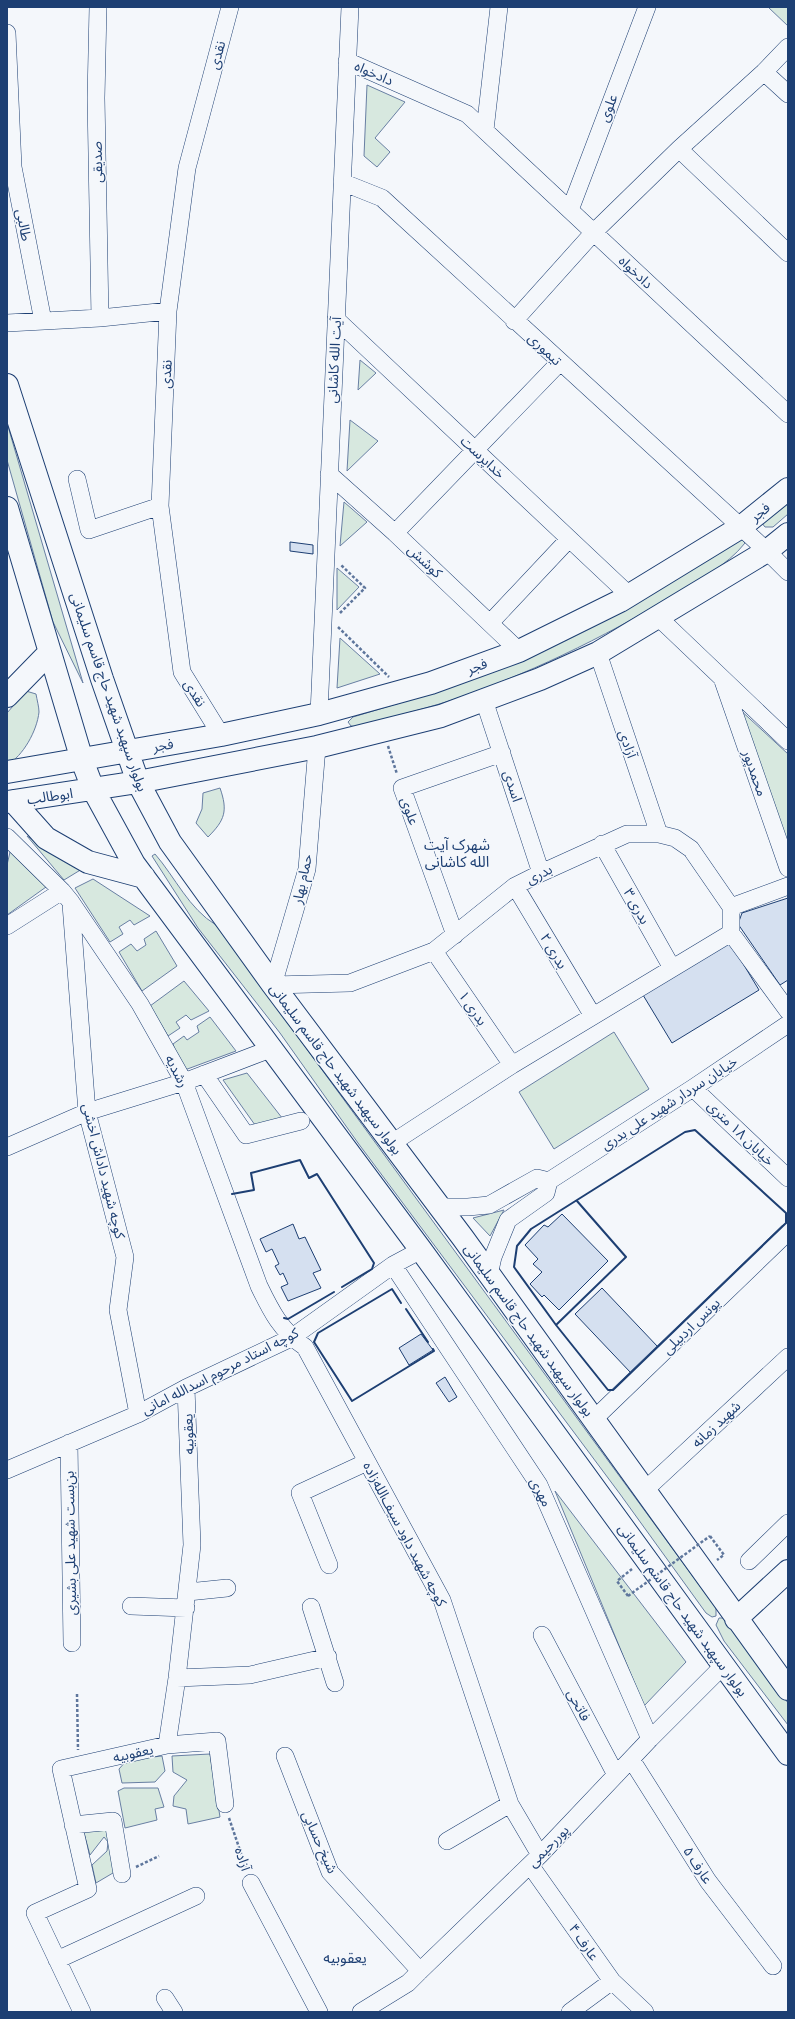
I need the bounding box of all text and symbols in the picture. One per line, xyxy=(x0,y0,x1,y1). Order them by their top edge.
street label: نقدی xyxy=(206,39,229,71)
street label: دادخواه xyxy=(352,57,396,90)
street label: علوی xyxy=(595,92,622,125)
street label: صدیقی xyxy=(89,141,106,183)
street label: طالبی xyxy=(12,208,35,243)
street label: دادخواه xyxy=(615,252,657,293)
street label: آیت الله کاشانی xyxy=(324,315,345,404)
street label: تیموری xyxy=(524,330,565,369)
street label: نقدی xyxy=(157,359,176,389)
street label: خداپرست xyxy=(456,433,508,483)
street label: فجر xyxy=(746,499,774,526)
street label: کوشش xyxy=(404,541,446,582)
street label: بولوار سپهبد شهید حاج قاسم سلیمانی xyxy=(65,590,151,795)
street label: فجر xyxy=(464,655,490,678)
street label: نقدی xyxy=(180,677,210,710)
street label: آزادی xyxy=(615,728,641,761)
street label: فجر xyxy=(150,735,175,756)
street label: محمدپور xyxy=(737,747,770,799)
street label: اسدی xyxy=(499,768,526,804)
street label: ابوطالب xyxy=(26,785,74,808)
street label: علوی xyxy=(397,795,422,827)
district label: شهرک آیت الله کاشانی xyxy=(424,836,490,871)
street label: حمام بهار xyxy=(289,853,318,907)
street label: بدری xyxy=(523,861,555,888)
street label: بدری ۳ xyxy=(620,885,653,927)
street label: بدری ۲ xyxy=(536,930,571,972)
street label: بولوار سپهبد شهید حاج قاسم سلیمانی xyxy=(264,981,406,1159)
street label: بدری ۱ xyxy=(455,988,491,1029)
street label: رشدیه xyxy=(161,1052,192,1090)
street label: خیابان سردار شهید علی بدری xyxy=(598,1053,741,1154)
street label: خیابان ۱۸ متری xyxy=(704,1097,778,1170)
street label: کوچه شهید داداش اخشی xyxy=(77,1102,129,1241)
street label: بولوار سپهبد شهید حاج قاسم سلیمانی xyxy=(459,1241,597,1421)
street label: یونس اردبیلی xyxy=(659,1295,724,1358)
street label: کوچه استاد مرحوم اسدالله امانی xyxy=(139,1324,303,1420)
street label: شهید زمانه xyxy=(688,1397,744,1451)
street label: یعقوبیه xyxy=(179,1413,198,1455)
street label: کوچه شهید داود سیف‌الله‌زاده xyxy=(358,1459,450,1610)
street label: بن‌بست شهید علی بشیری xyxy=(61,1470,80,1615)
street label: مهری xyxy=(526,1475,555,1510)
street label: بولوار سپهبد شهید حاج قاسم سلیمانی xyxy=(613,1521,751,1701)
street label: فاتحی xyxy=(563,1686,594,1724)
street label: یعقوبیه xyxy=(111,1741,155,1766)
street label: شیخ حسابی xyxy=(296,1808,341,1877)
street label: پوررحیمی xyxy=(524,1822,573,1872)
street label: عارف ۵ xyxy=(679,1843,716,1887)
street label: آزاده xyxy=(231,1845,255,1874)
street label: عارف ۴ xyxy=(565,1921,602,1964)
district label: یعقوبیه xyxy=(323,1949,367,1967)

